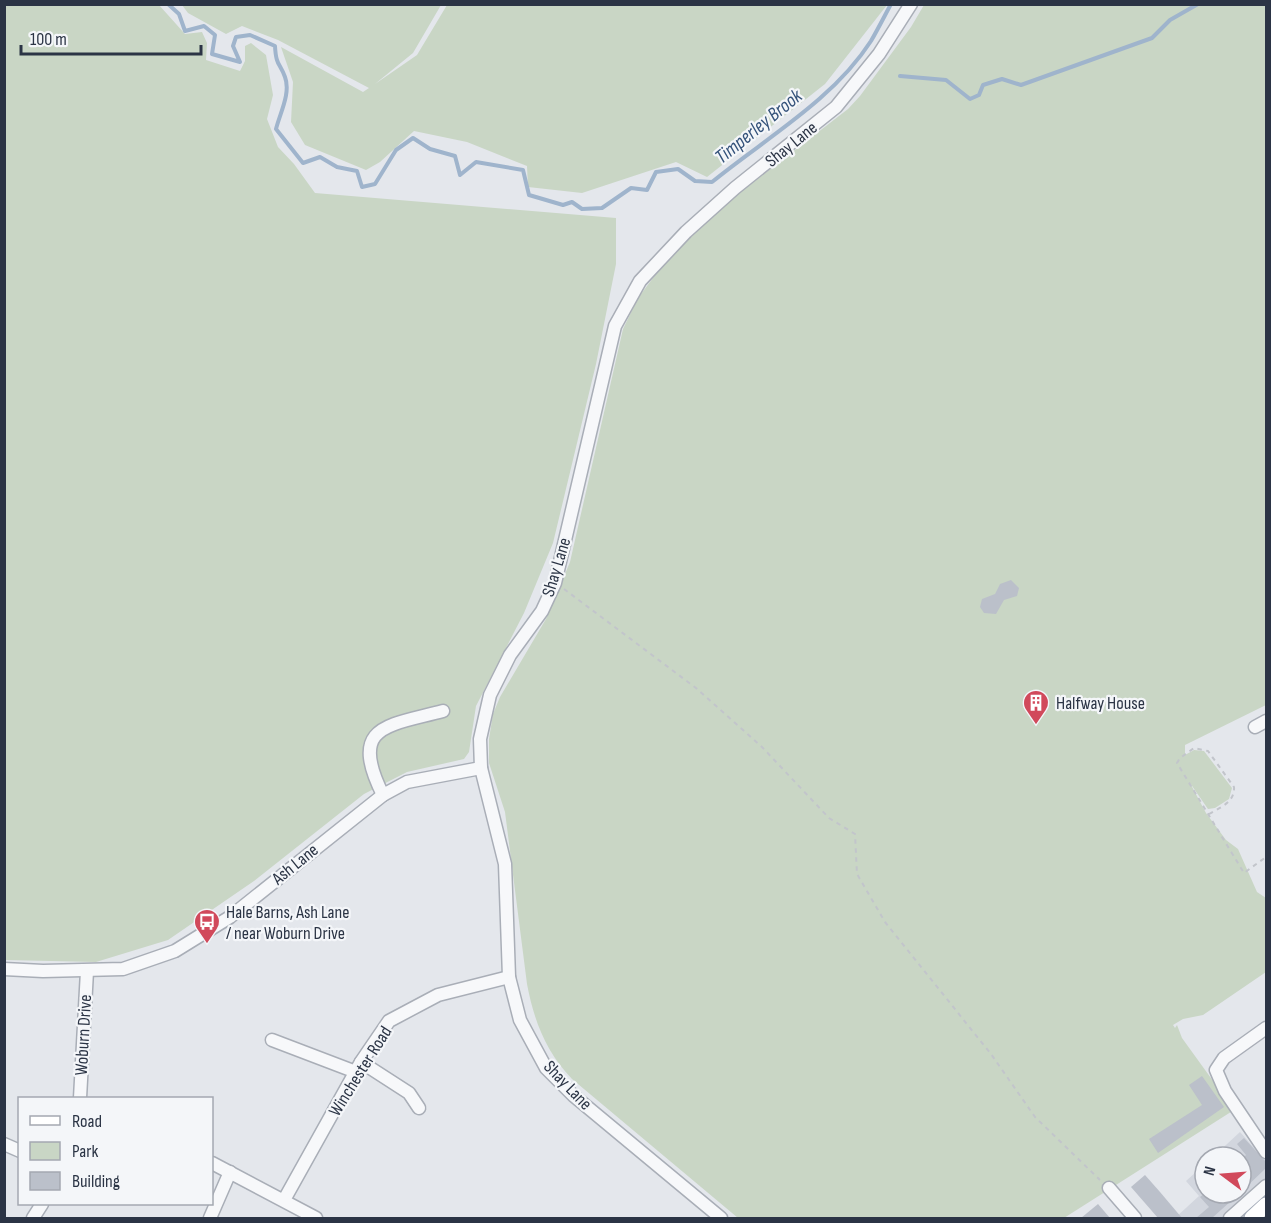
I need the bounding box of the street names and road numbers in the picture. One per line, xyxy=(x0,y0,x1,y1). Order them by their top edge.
street label: Shay Lane xyxy=(761,117,821,172)
street label: Shay Lane xyxy=(538,535,575,599)
street label: Ash Lane xyxy=(267,839,323,890)
street label: Woburn Drive xyxy=(71,994,96,1076)
street label: Winchester Road xyxy=(324,1022,396,1120)
street label: Shay Lane xyxy=(539,1056,596,1114)

